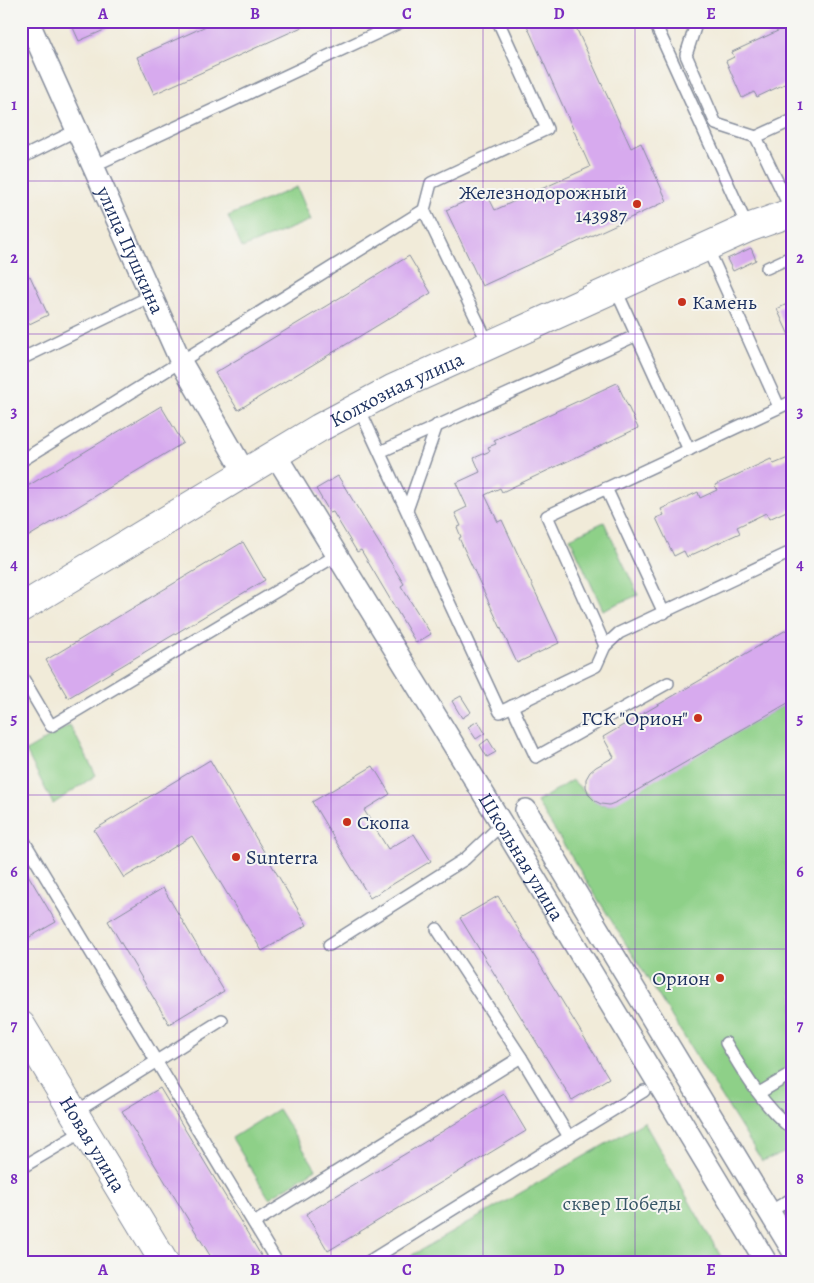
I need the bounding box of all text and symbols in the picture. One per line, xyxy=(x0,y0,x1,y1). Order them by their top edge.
text: A xyxy=(97,3,109,25)
text: B xyxy=(250,3,260,25)
text: C xyxy=(402,3,412,25)
text: D xyxy=(553,3,565,25)
text: E xyxy=(706,3,716,25)
text: 1 xyxy=(11,94,17,116)
text: 1 xyxy=(797,94,803,116)
place label: Железнодорожный 143987 xyxy=(459,179,628,229)
street label: улица Пушкина xyxy=(90,181,171,319)
marker: Железнодорожный 143987 xyxy=(631,198,643,210)
text: 2 xyxy=(10,247,18,269)
text: 2 xyxy=(796,247,804,269)
place label: Камень xyxy=(692,289,757,316)
marker: Камень xyxy=(676,296,688,308)
street label: Колхозная улица xyxy=(325,345,469,434)
text: 3 xyxy=(11,401,18,423)
text: 3 xyxy=(797,401,804,423)
text: 4 xyxy=(10,554,18,576)
text: 4 xyxy=(796,554,804,576)
place label: ГСК "Орион" xyxy=(581,705,688,732)
text: 5 xyxy=(11,708,18,730)
text: 5 xyxy=(797,708,804,730)
marker: ГСК "Орион" xyxy=(692,712,704,724)
street label: Школьная улица xyxy=(472,787,571,927)
place label: Скопа xyxy=(357,809,411,836)
marker: Скопа xyxy=(341,816,353,828)
place label: Sunterra xyxy=(246,844,319,871)
marker: Sunterra xyxy=(230,851,242,863)
text: 6 xyxy=(10,861,18,883)
text: 6 xyxy=(796,861,804,883)
place label: Орион xyxy=(652,965,710,992)
marker: Орион xyxy=(714,972,726,984)
text: 7 xyxy=(11,1015,18,1037)
text: 7 xyxy=(797,1015,804,1037)
street label: Новая улица xyxy=(53,1091,132,1198)
text: 8 xyxy=(10,1168,18,1190)
text: 8 xyxy=(796,1168,804,1190)
park label: сквер Победы xyxy=(563,1190,681,1217)
text: A xyxy=(97,1259,109,1281)
text: B xyxy=(250,1259,260,1281)
text: C xyxy=(402,1259,412,1281)
text: D xyxy=(553,1259,565,1281)
text: E xyxy=(706,1259,716,1281)

